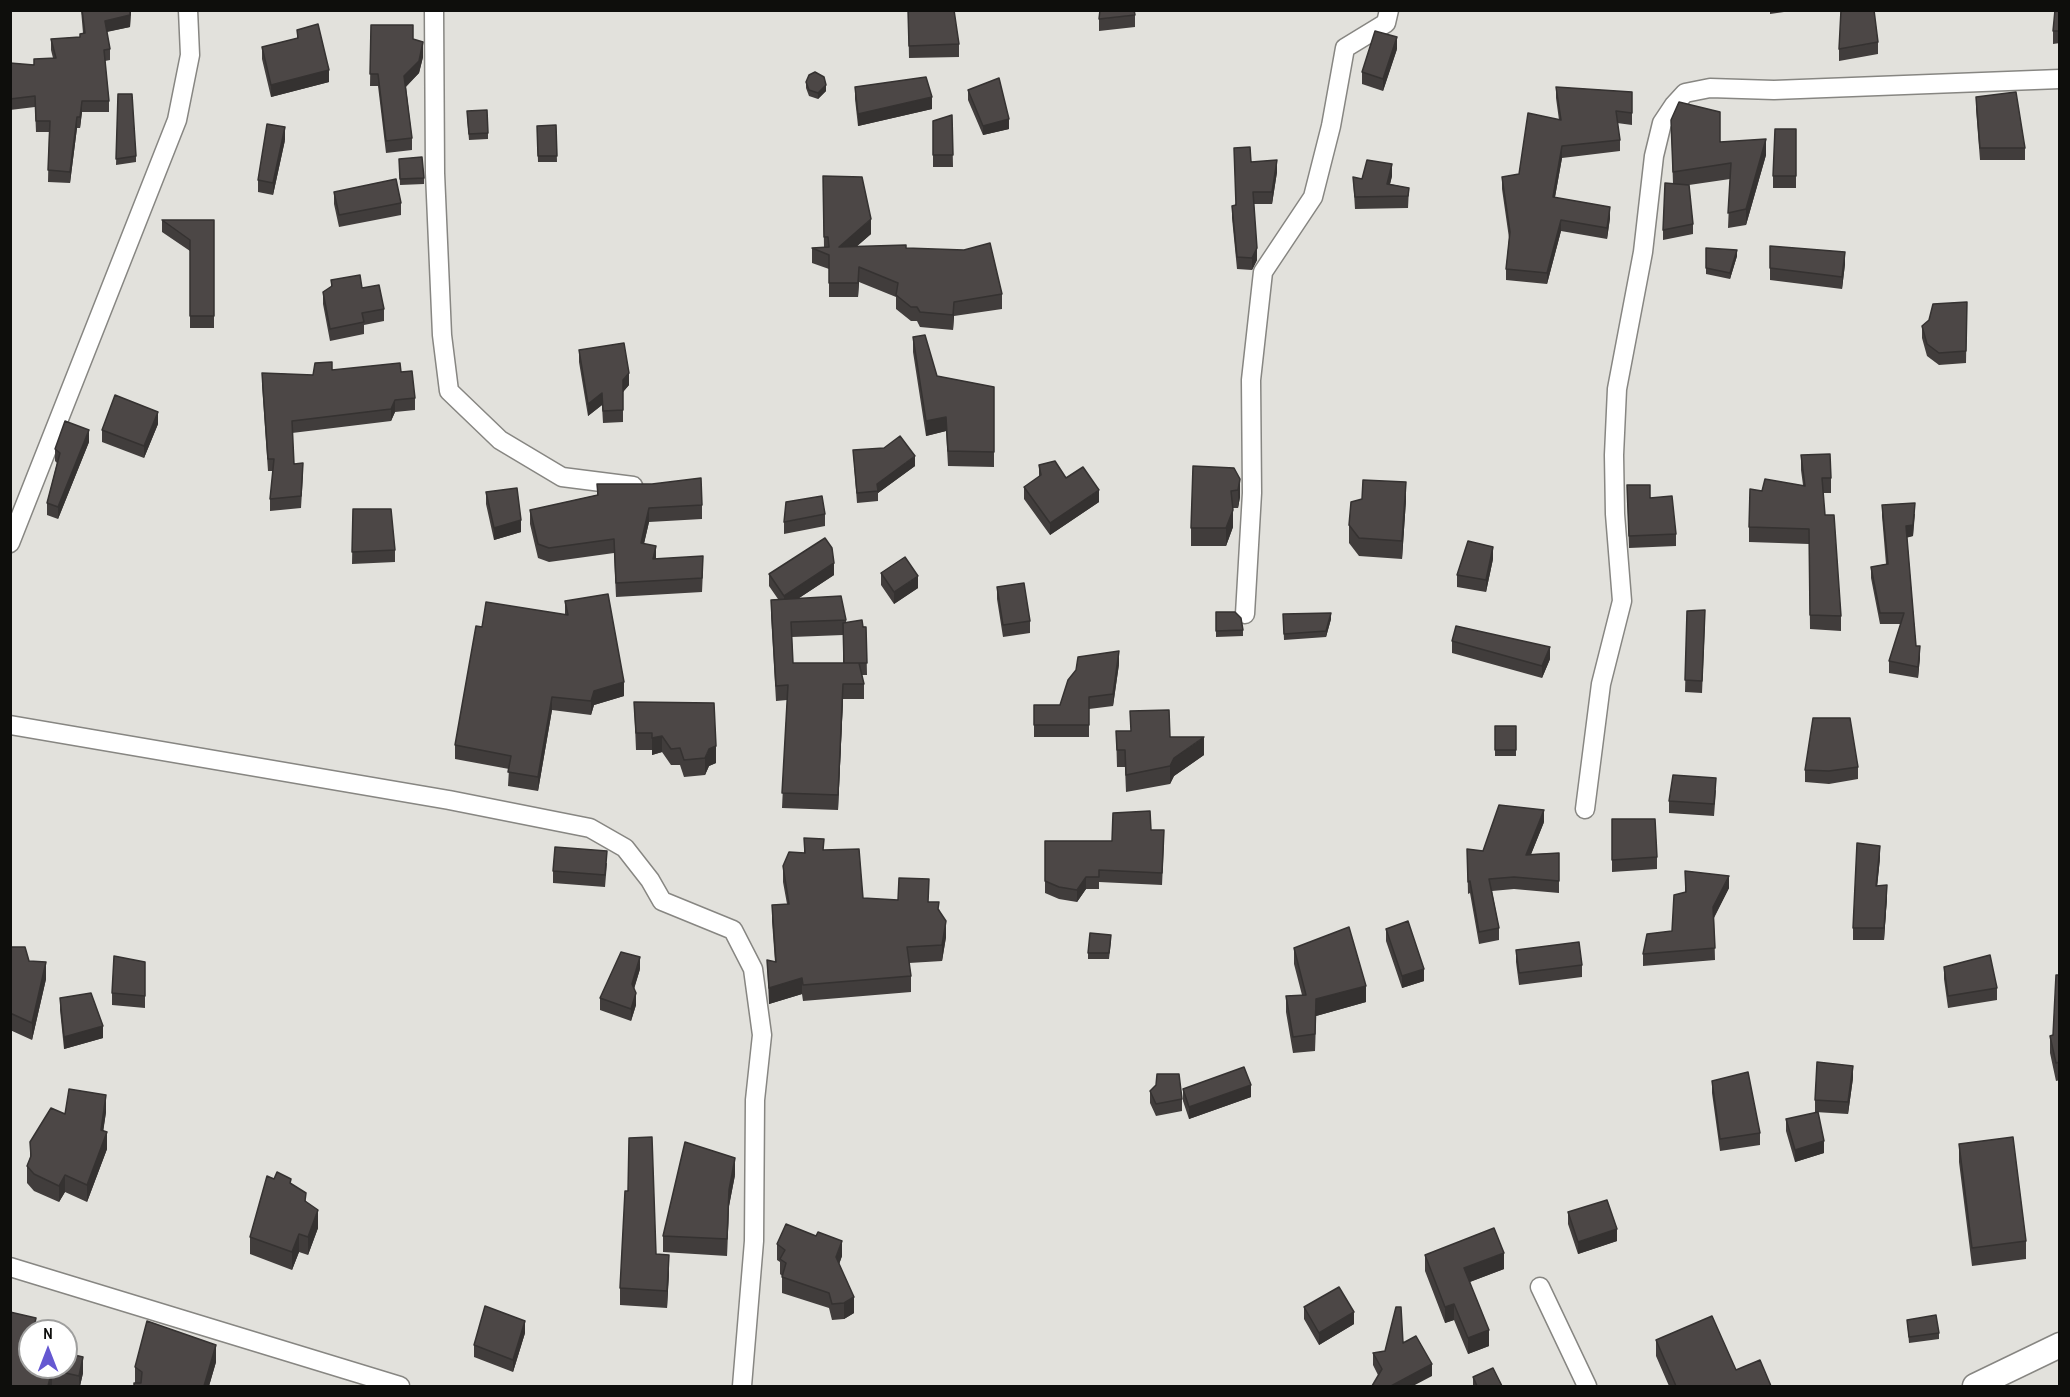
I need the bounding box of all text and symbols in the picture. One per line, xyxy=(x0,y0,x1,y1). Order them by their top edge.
north arrow xyxy=(18,1319,78,1379)
text: N xyxy=(43,1322,53,1344)

